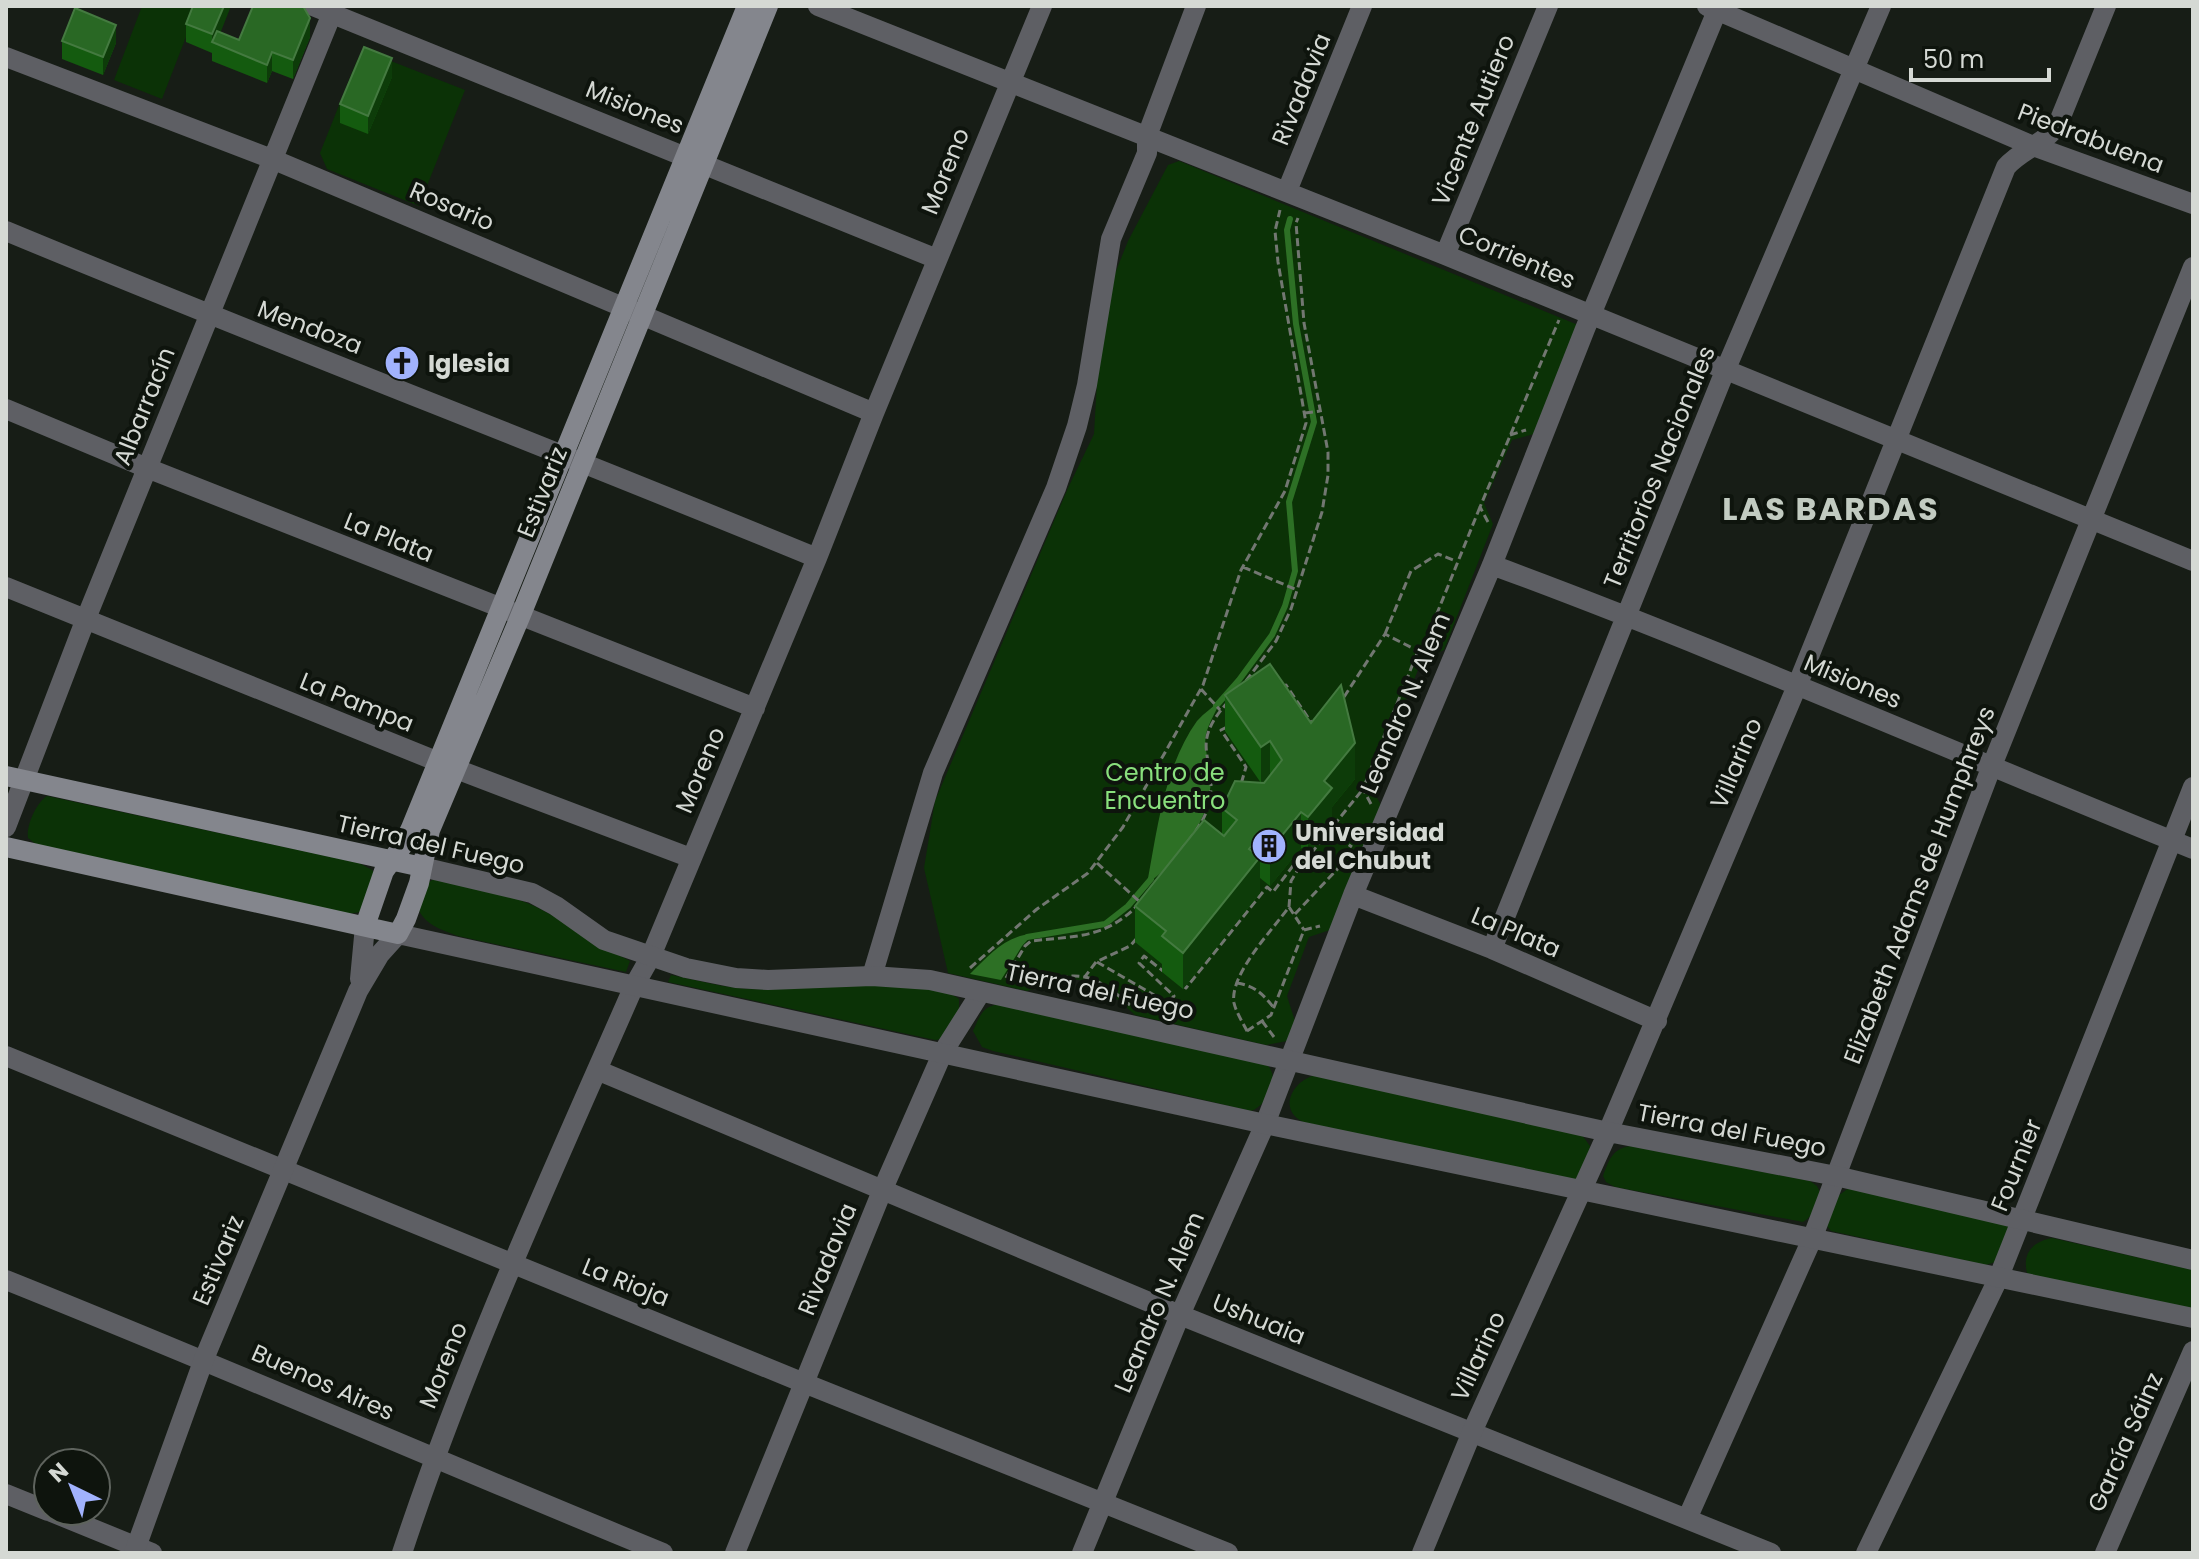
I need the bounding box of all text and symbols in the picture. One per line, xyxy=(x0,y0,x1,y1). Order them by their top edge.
street label: Rivadavia xyxy=(1264,28,1338,150)
street label: Vicente Autiero xyxy=(1424,29,1522,211)
scale bar xyxy=(1911,32,2049,82)
text: 50 m xyxy=(1923,43,1984,76)
street label: Misiones xyxy=(581,72,689,142)
street label: Piedrabuena xyxy=(2013,95,2169,181)
street label: Moreno xyxy=(913,123,977,219)
street label: Rosario xyxy=(405,173,499,239)
street label: Corrientes xyxy=(1453,218,1581,296)
street label: Mendoza xyxy=(253,292,367,362)
street label: Territorios Nacionales xyxy=(1595,341,1723,593)
street label: Albarracín xyxy=(105,342,183,470)
church icon: Iglesia xyxy=(383,344,421,382)
place label: Iglesia xyxy=(428,347,510,380)
street label: Estivariz xyxy=(509,442,575,542)
district label: LAS BARDAS xyxy=(1722,486,1940,531)
street label: La Plata xyxy=(339,504,439,570)
street label: Leandro N. Alem xyxy=(1352,607,1458,799)
street label: Misiones xyxy=(1799,646,1907,716)
street label: La Pampa xyxy=(295,664,419,740)
street label: Elizabeth Adams de Humphreys xyxy=(1835,701,2003,1069)
street label: Villarino xyxy=(1702,712,1770,814)
street label: Moreno xyxy=(667,722,733,818)
park label: Centro de Encuentro xyxy=(1105,756,1225,817)
street label: Tierra del Fuego xyxy=(334,806,528,882)
place label: Universidad del Chubut xyxy=(1295,816,1445,877)
building icon: Universidad del Chubut xyxy=(1250,827,1288,865)
street label: La Plata xyxy=(1466,898,1566,966)
street label: Tierra del Fuego xyxy=(1003,955,1197,1027)
street label: Tierra del Fuego xyxy=(1635,1096,1829,1164)
street label: Fournier xyxy=(1983,1114,2049,1216)
street label: Rivadavia xyxy=(790,1198,864,1320)
street label: Leandro N. Alem xyxy=(1106,1206,1212,1398)
street label: Estivariz xyxy=(184,1210,252,1310)
street label: La Rioja xyxy=(578,1250,674,1314)
street label: Ushuaia xyxy=(1207,1285,1311,1353)
street label: Villarino xyxy=(1443,1306,1513,1406)
street label: Moreno xyxy=(411,1317,475,1413)
street label: Buenos Aires xyxy=(246,1336,400,1428)
street label: García Sáinz xyxy=(2080,1367,2170,1517)
north arrow xyxy=(32,1447,112,1527)
text: N xyxy=(42,1456,75,1490)

